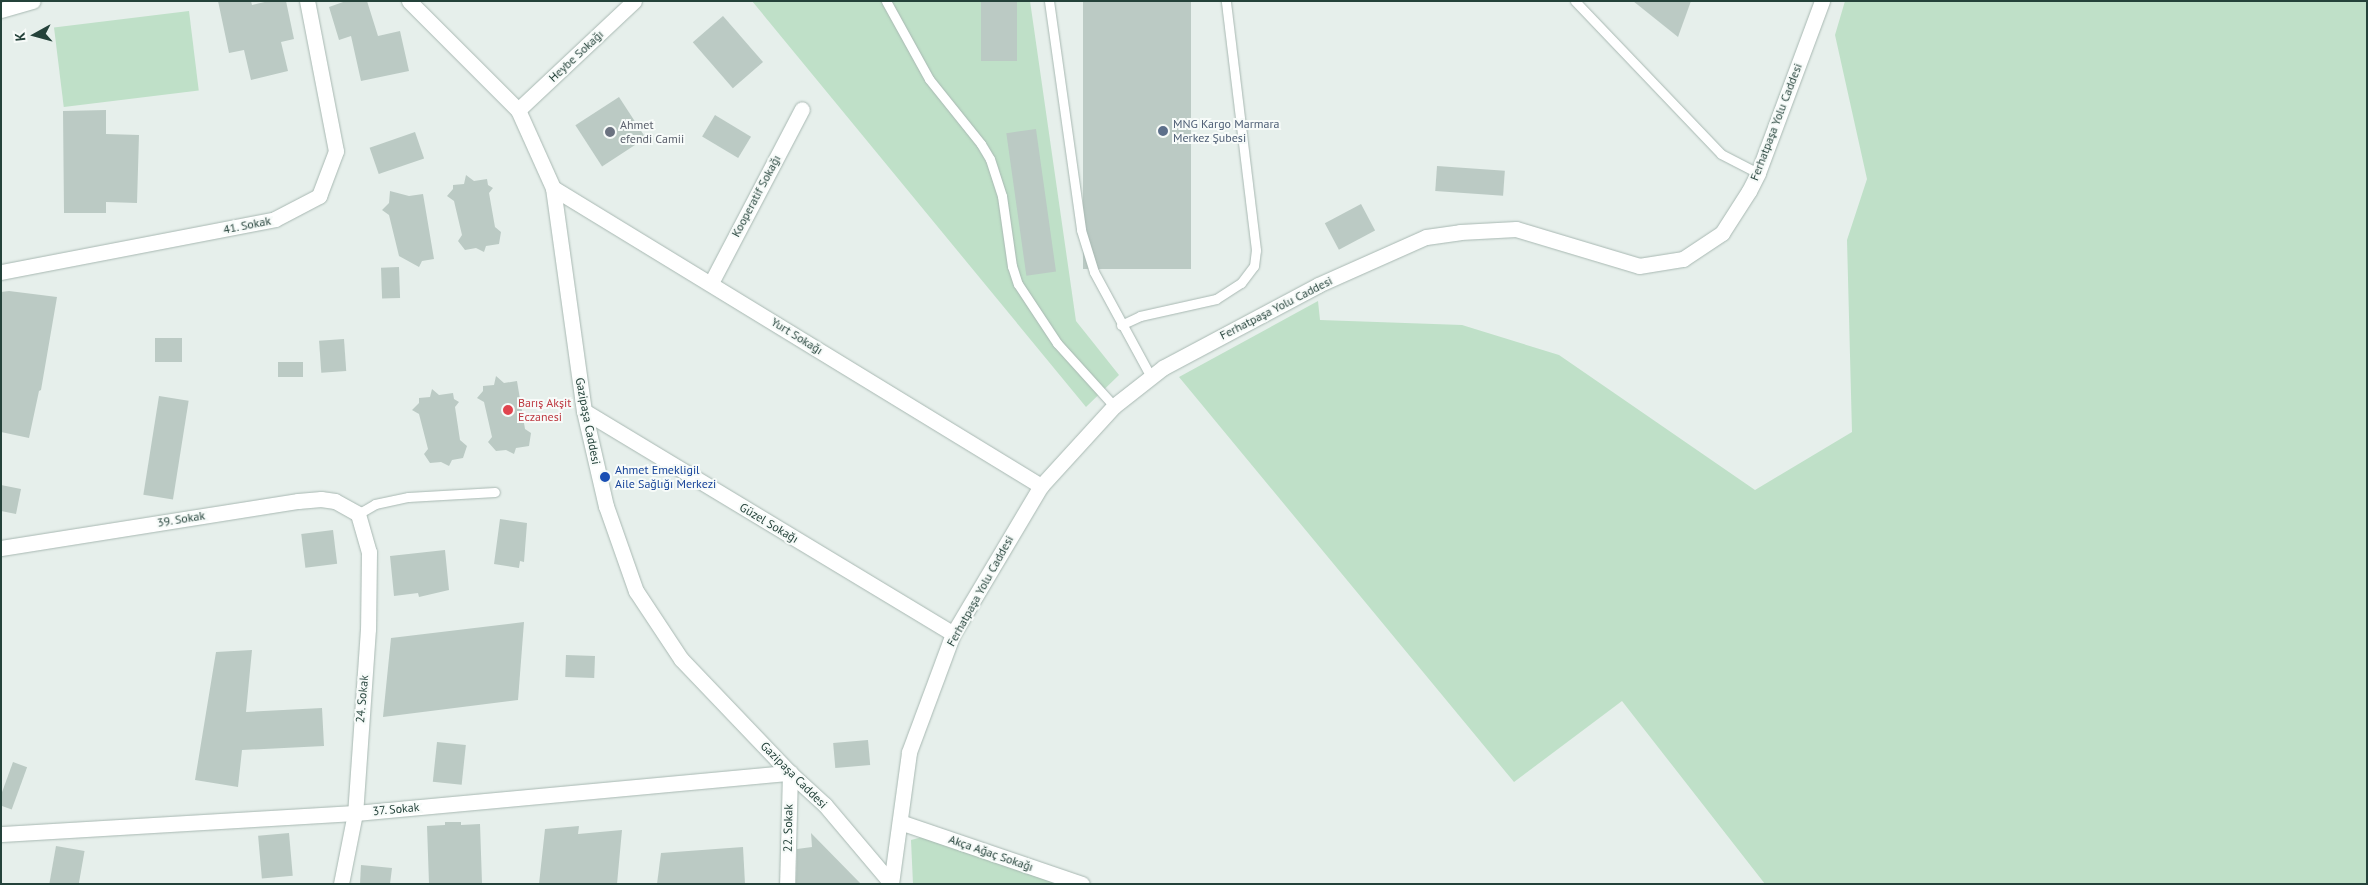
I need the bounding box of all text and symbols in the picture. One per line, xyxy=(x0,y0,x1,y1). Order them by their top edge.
north arrow xyxy=(10,10,60,60)
street label: Heybe Sokağı xyxy=(546,27,606,85)
text: K xyxy=(11,31,30,42)
street label: Ferhatpaşa Yolu Caddesi xyxy=(1747,61,1805,183)
place label: MNG Kargo Marmara Merkez Şubesi xyxy=(1173,117,1279,145)
place label: Ahmet efendi Camii xyxy=(620,118,684,146)
marker: MNG Kargo Marmara Merkez Şubesi xyxy=(1157,125,1169,137)
marker: Ahmet efendi Camii xyxy=(604,126,616,138)
street label: Kooperatif Sokağı xyxy=(728,153,784,239)
street label: 41. Sokak xyxy=(222,213,272,237)
street label: Ferhatpaşa Yolu Caddesi xyxy=(1217,273,1335,343)
street label: Yurt Sokağı xyxy=(769,314,825,358)
street label: Gazipaşa Caddesi xyxy=(572,376,604,466)
place label: Barış Akşit Eczanesi xyxy=(518,396,572,424)
marker: Barış Akşit Eczanesi xyxy=(502,404,514,416)
place label: Ahmet Emekligil Aile Sağlığı Merkezi xyxy=(615,463,716,491)
marker: Ahmet Emekligil Aile Sağlığı Merkezi xyxy=(599,471,611,483)
street label: Güzel Sokağı xyxy=(737,500,801,546)
street label: 39. Sokak xyxy=(156,508,206,530)
street label: Ferhatpaşa Yolu Caddesi xyxy=(943,533,1017,649)
street label: 24. Sokak xyxy=(353,674,371,724)
street label: Gazipaşa Caddesi xyxy=(758,739,830,811)
street label: 37. Sokak xyxy=(372,800,420,818)
street label: 22. Sokak xyxy=(780,803,796,853)
street label: Akça Ağaç Sokağı xyxy=(946,832,1036,874)

